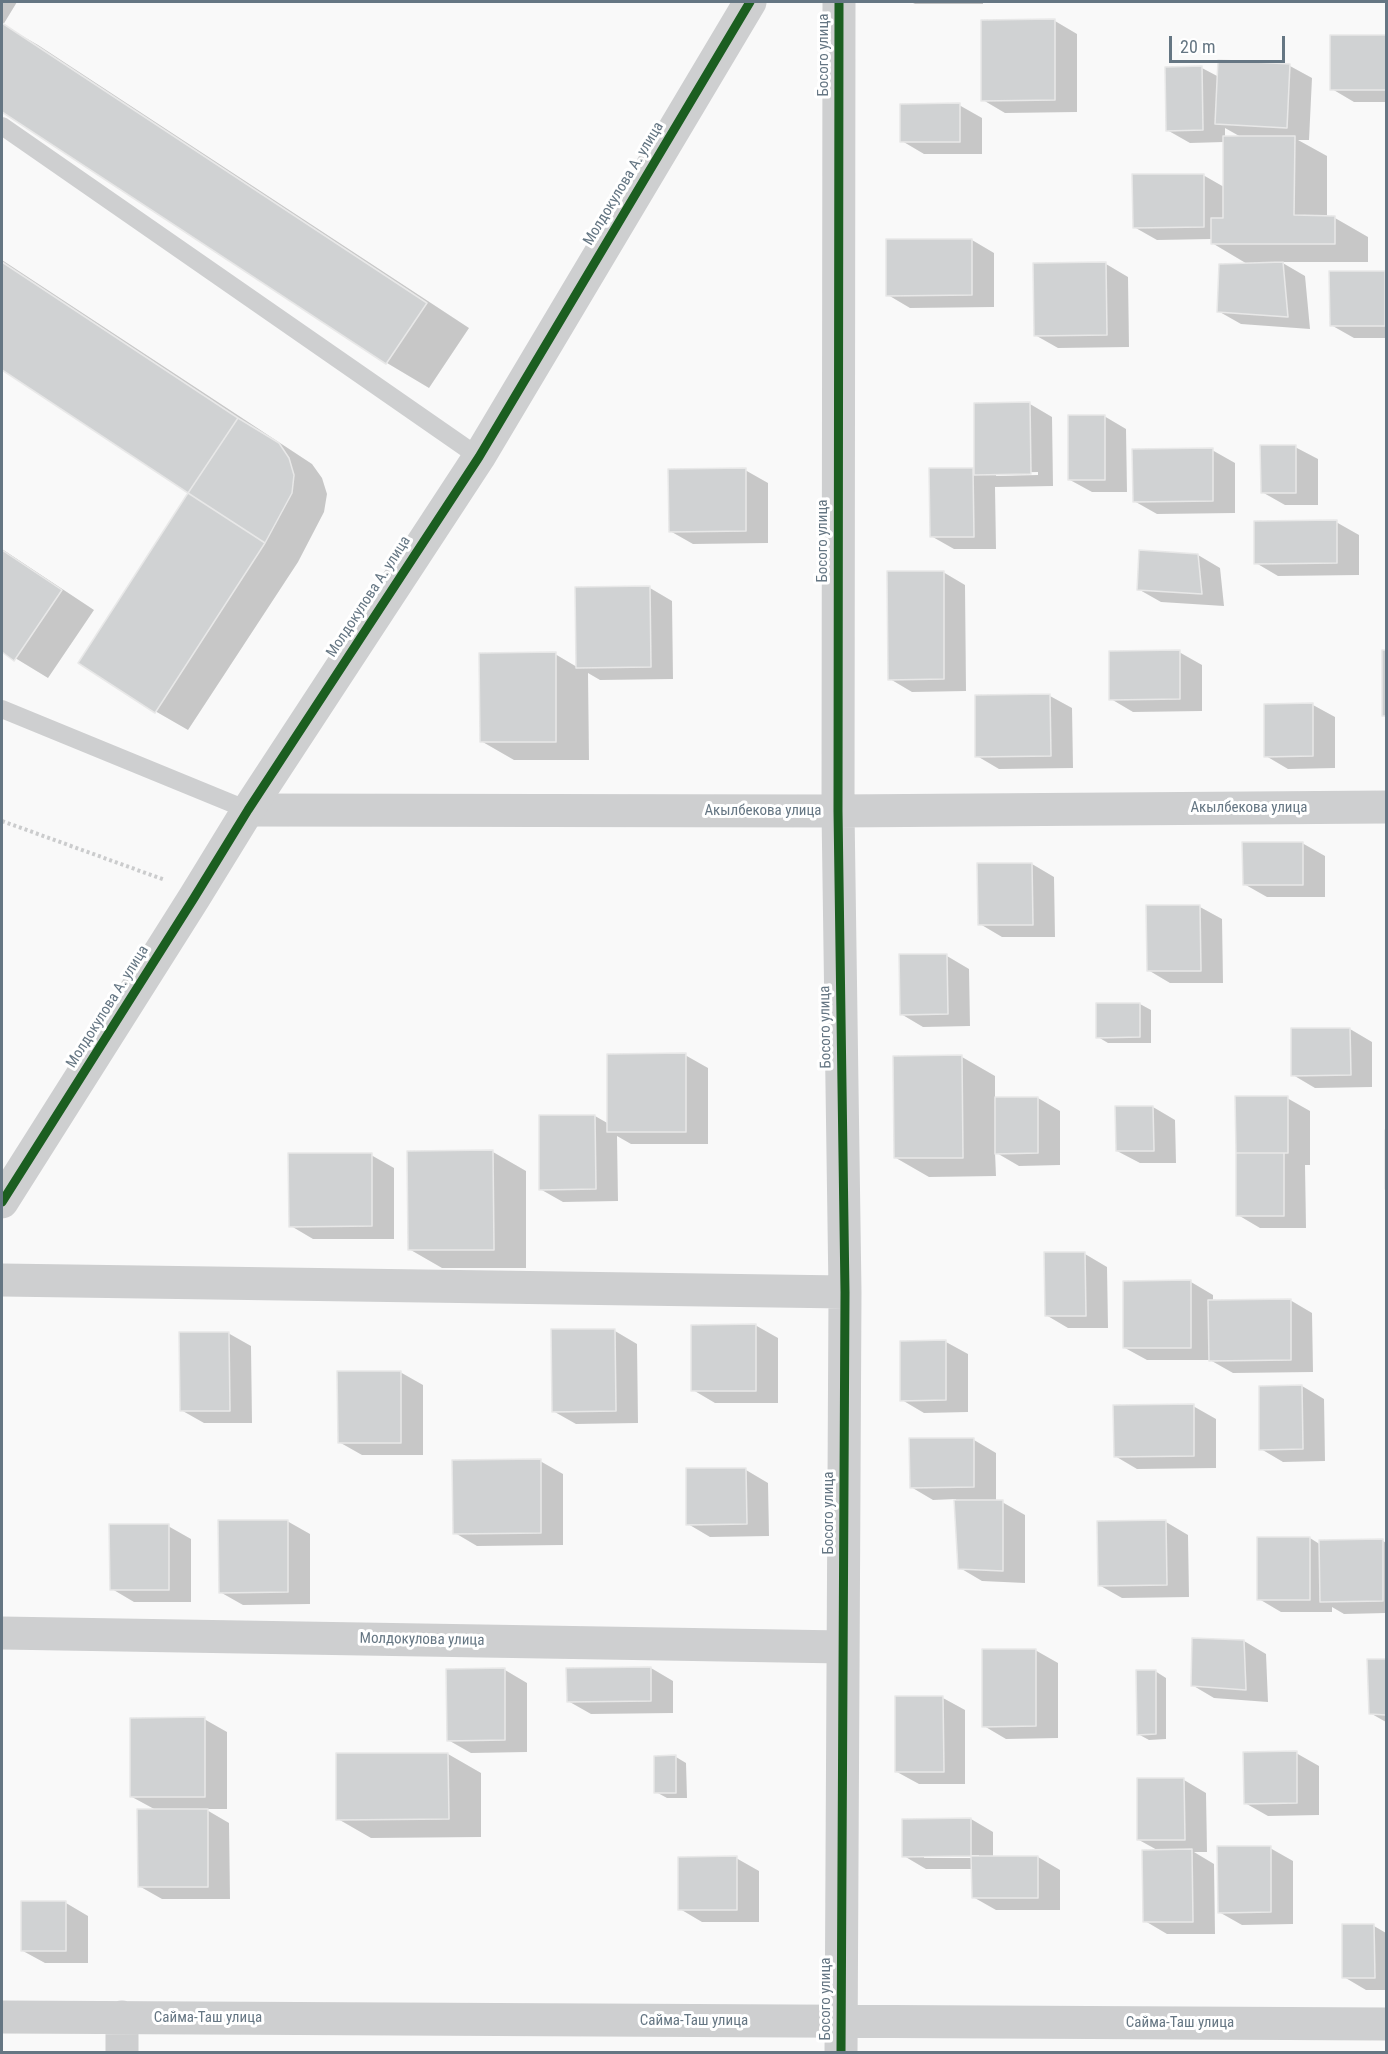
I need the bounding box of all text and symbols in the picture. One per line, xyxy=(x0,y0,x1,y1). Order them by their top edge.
street label: Босого улица xyxy=(815,14,833,96)
scale bar xyxy=(1172,24,1288,62)
text: 20 m xyxy=(1180,36,1215,57)
street label: Молдокулова А. улица xyxy=(580,119,668,249)
street label: Босого улица xyxy=(814,500,832,582)
street label: Молдокулова А. улица xyxy=(323,533,415,661)
street label: Акылбекова улица xyxy=(1190,799,1308,817)
street label: Акылбекова улица xyxy=(704,802,822,820)
street label: Молдокулова А. улица xyxy=(63,943,153,1071)
street label: Босого улица xyxy=(816,985,836,1069)
street label: Босого улица xyxy=(820,1472,838,1554)
street label: Молдокулова улица xyxy=(359,1630,485,1650)
street label: Босого улица xyxy=(817,1958,835,2040)
street label: Сайма-Таш улица xyxy=(154,2009,262,2027)
street label: Сайма-Таш улица xyxy=(640,2012,748,2030)
street label: Сайма-Таш улица xyxy=(1126,2014,1234,2032)

